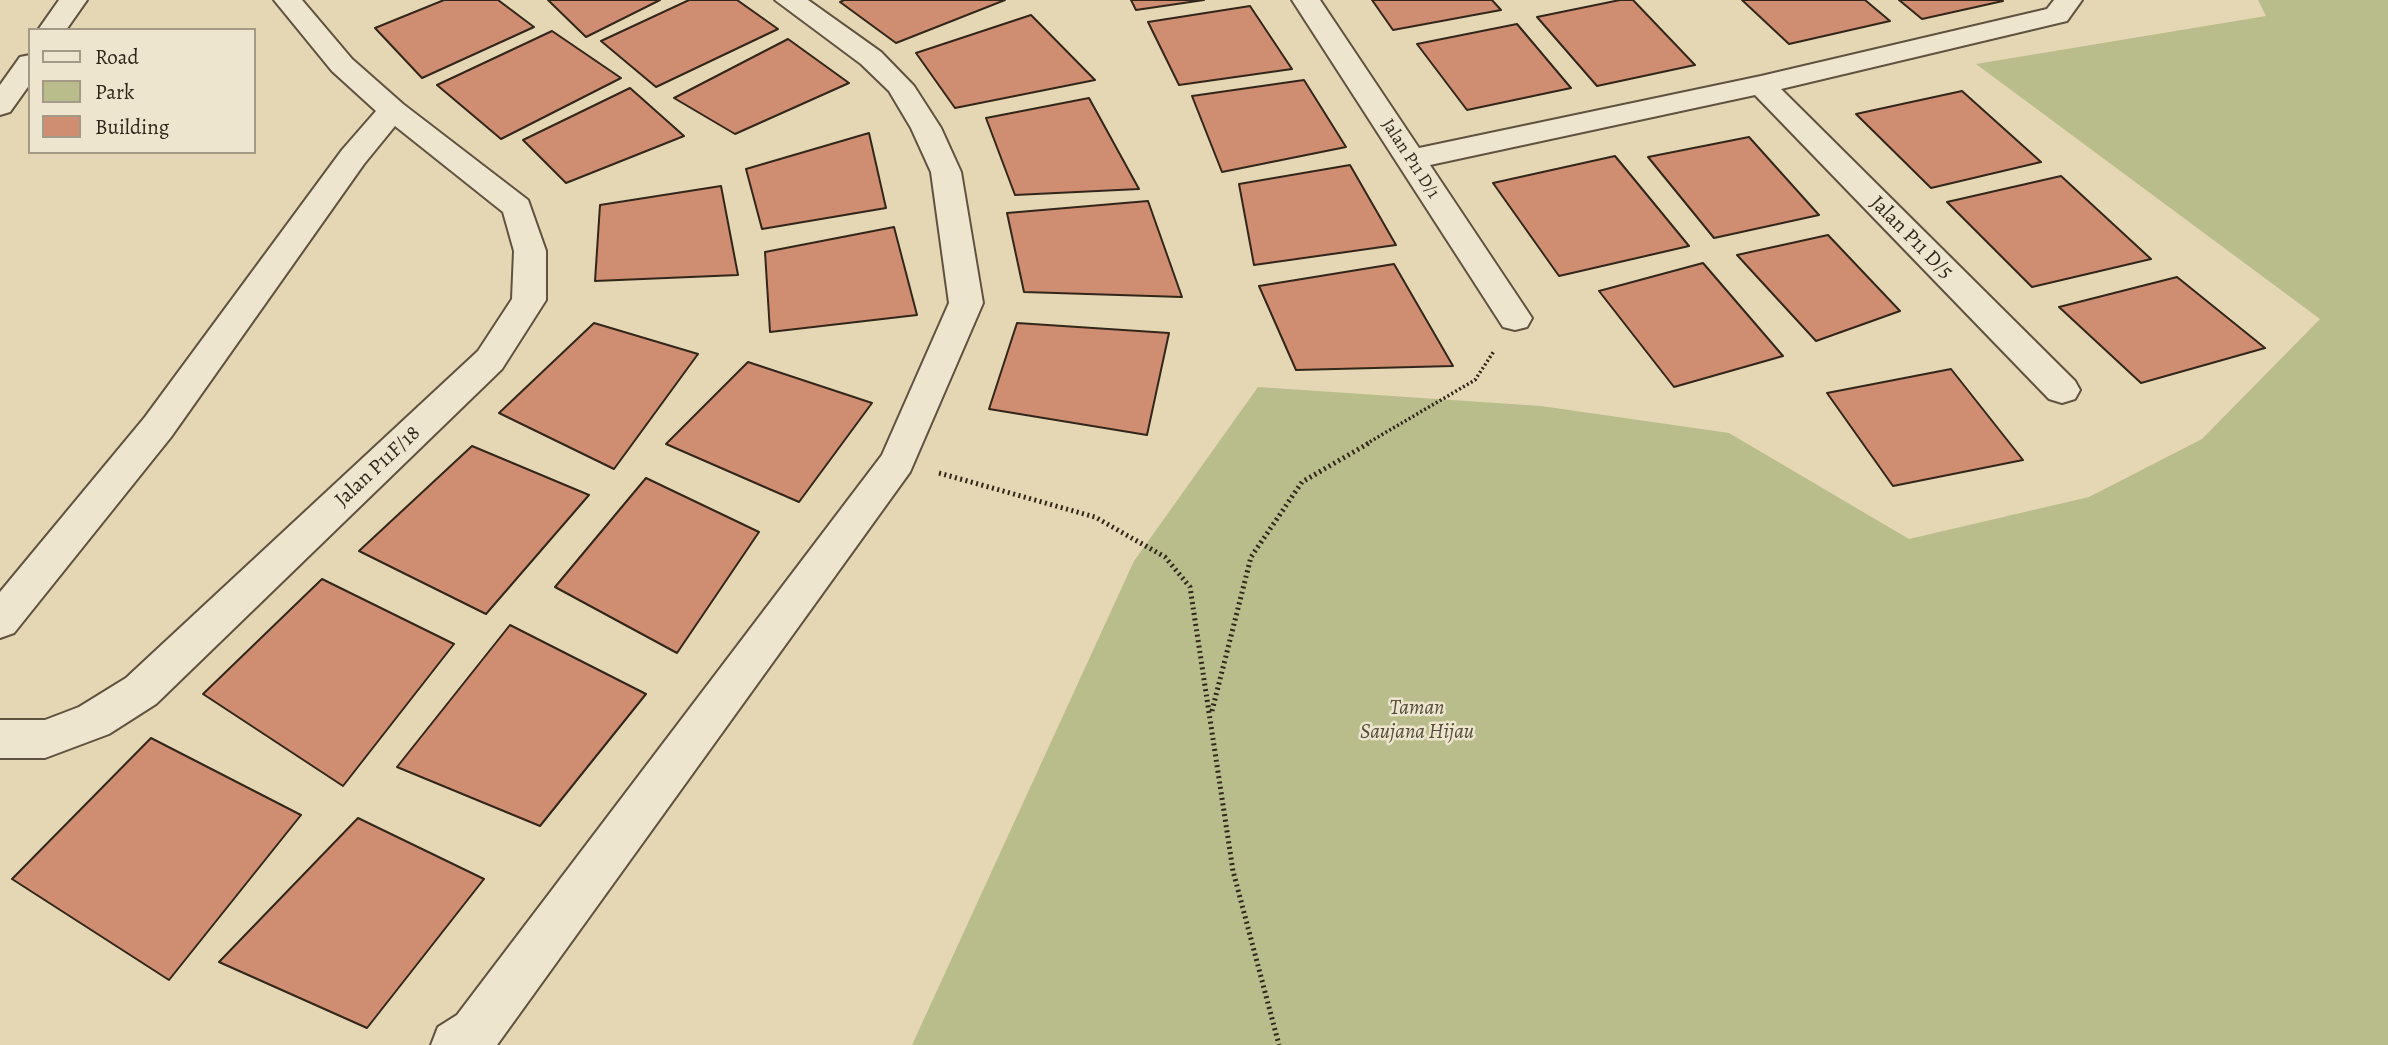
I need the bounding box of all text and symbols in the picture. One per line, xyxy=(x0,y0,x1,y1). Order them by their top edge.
legend xyxy=(28,28,256,154)
text: Road xyxy=(95,43,139,71)
text: Park xyxy=(95,78,134,106)
text: Building xyxy=(95,113,169,141)
street label: Jalan P11 D/1 xyxy=(1376,115,1444,203)
street label: Jalan P11 D/5 xyxy=(1864,191,1958,285)
street label: Jalan P11F/18 xyxy=(330,421,426,513)
park label: Taman Saujana Hijau xyxy=(1360,696,1474,746)

